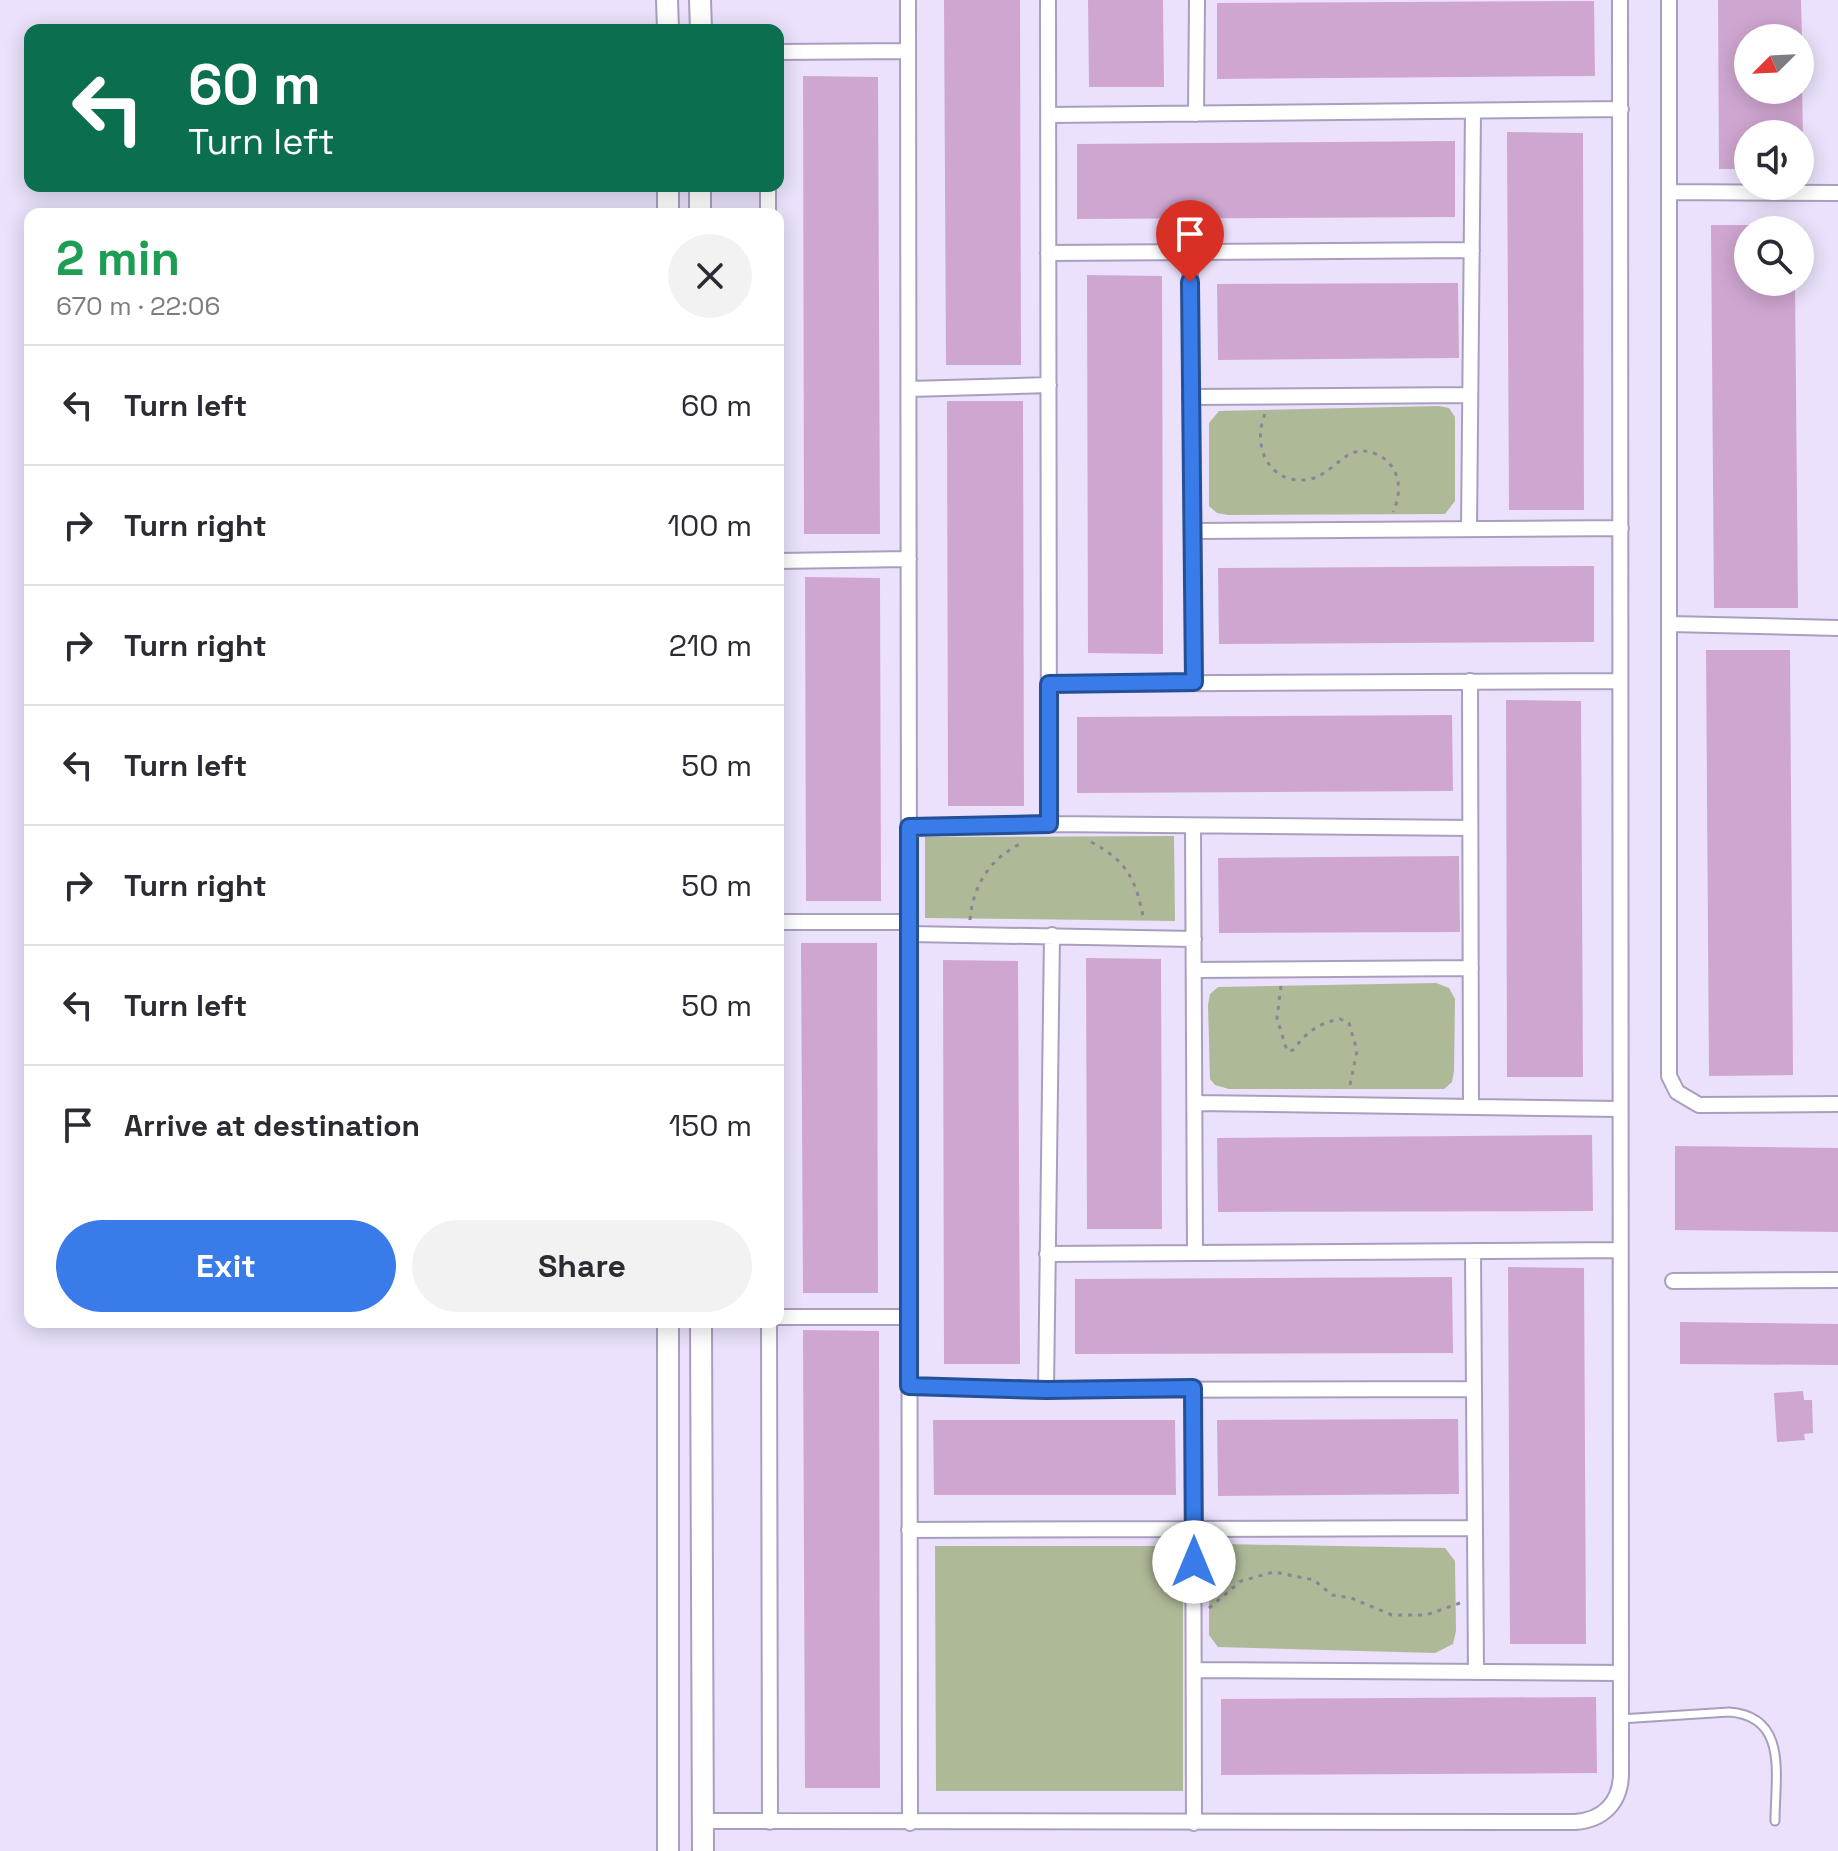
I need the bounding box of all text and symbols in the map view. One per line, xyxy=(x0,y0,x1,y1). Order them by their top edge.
north arrow xyxy=(1734,24,1814,104)
map controls xyxy=(1734,24,1814,296)
text: 60 m xyxy=(188,49,321,120)
icon: left xyxy=(56,56,160,160)
text: Turn left xyxy=(188,119,335,165)
button: sound xyxy=(1734,120,1814,200)
pin xyxy=(1156,200,1224,282)
icon: arrive xyxy=(1168,212,1212,256)
button: search xyxy=(1734,216,1814,296)
text: 2 min xyxy=(56,228,180,289)
button: close xyxy=(668,234,752,318)
text: 670 m · 22:06 xyxy=(56,289,220,323)
icon: left xyxy=(56,383,100,427)
text: Turn left xyxy=(124,386,247,425)
text: 60 m xyxy=(681,386,752,425)
icon: right xyxy=(56,503,100,547)
text: Turn right xyxy=(124,506,267,545)
text: 100 m xyxy=(667,506,752,545)
icon: right xyxy=(56,623,100,667)
text: Turn right xyxy=(124,626,267,665)
text: 210 m xyxy=(669,626,752,665)
icon: left xyxy=(56,743,100,787)
text: Turn left xyxy=(124,746,247,785)
text: 50 m xyxy=(681,746,752,785)
icon: right xyxy=(56,863,100,907)
text: Turn right xyxy=(124,866,267,905)
text: 50 m xyxy=(681,866,752,905)
icon: left xyxy=(56,983,100,1027)
text: Turn left xyxy=(124,986,247,1025)
text: 50 m xyxy=(681,986,752,1025)
icon: arrive xyxy=(56,1103,100,1147)
text: Arrive at destination xyxy=(124,1106,420,1145)
text: 150 m xyxy=(669,1106,752,1145)
button: Exit xyxy=(56,1220,396,1312)
button: Share xyxy=(412,1220,752,1312)
position arrow xyxy=(1152,1520,1236,1604)

